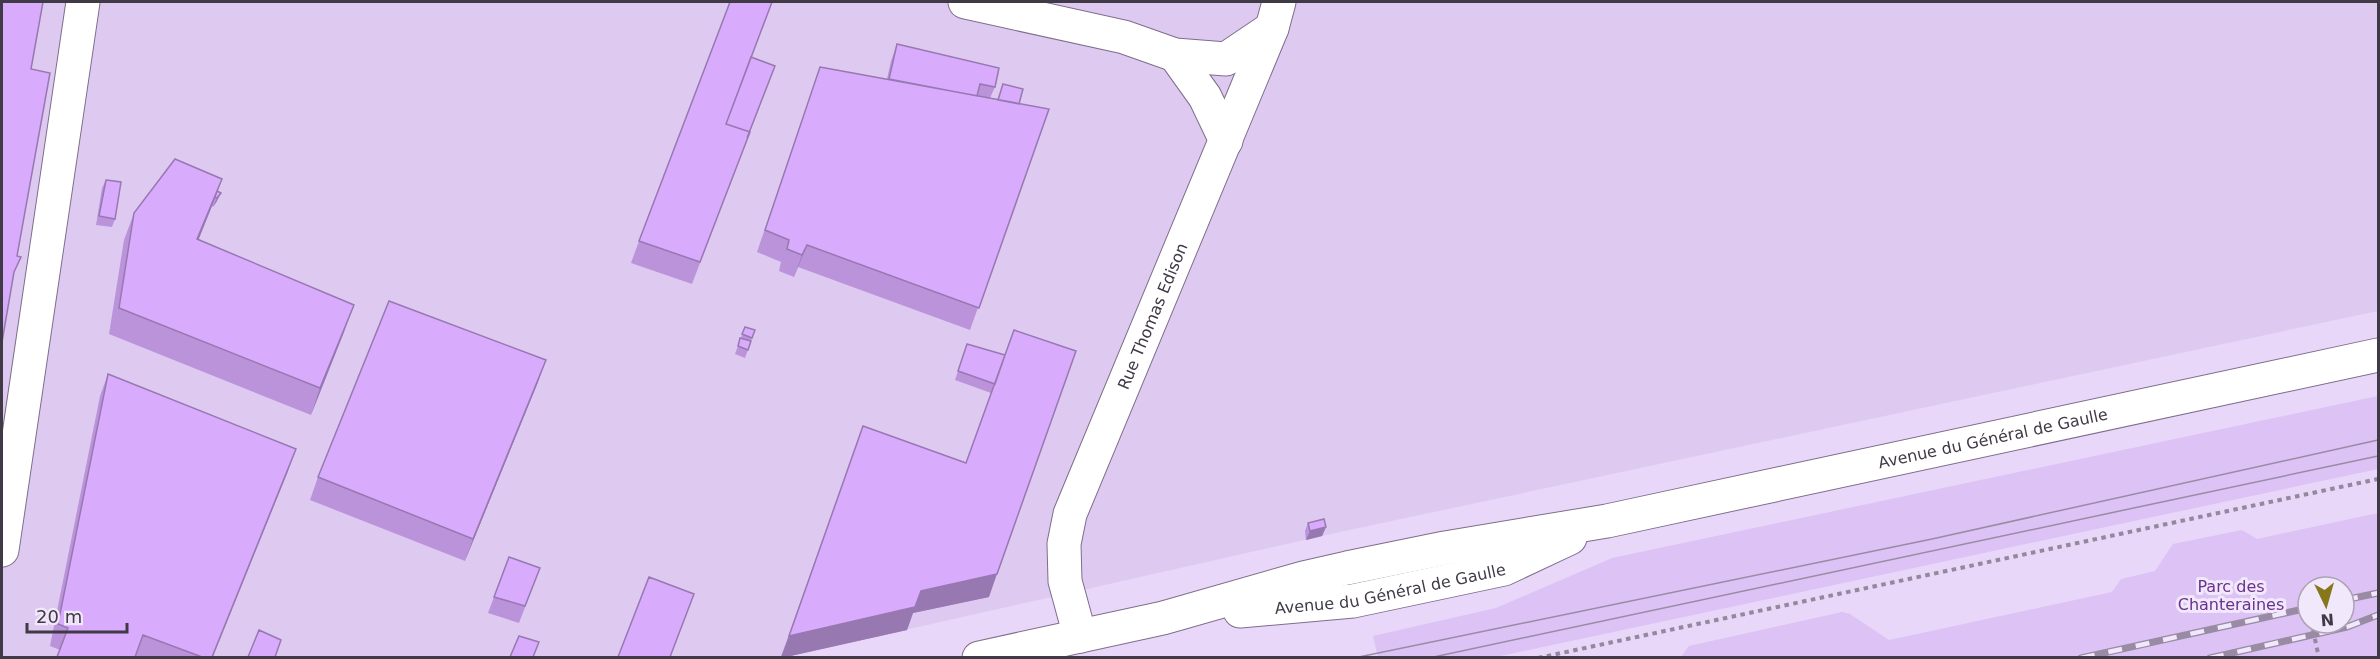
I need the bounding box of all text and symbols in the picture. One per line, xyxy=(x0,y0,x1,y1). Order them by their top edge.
street label: Rue Thomas Edison xyxy=(1113,240,1191,392)
street label: Avenue du Général de Gaulle xyxy=(1876,404,2109,472)
street label: Avenue du Général de Gaulle xyxy=(1274,559,1507,617)
north arrow xyxy=(2296,575,2356,635)
park label: Parc des Chanteraines xyxy=(2178,577,2284,614)
scale bar xyxy=(27,596,128,634)
text: 20 m xyxy=(36,606,82,627)
text: N xyxy=(2320,609,2335,629)

